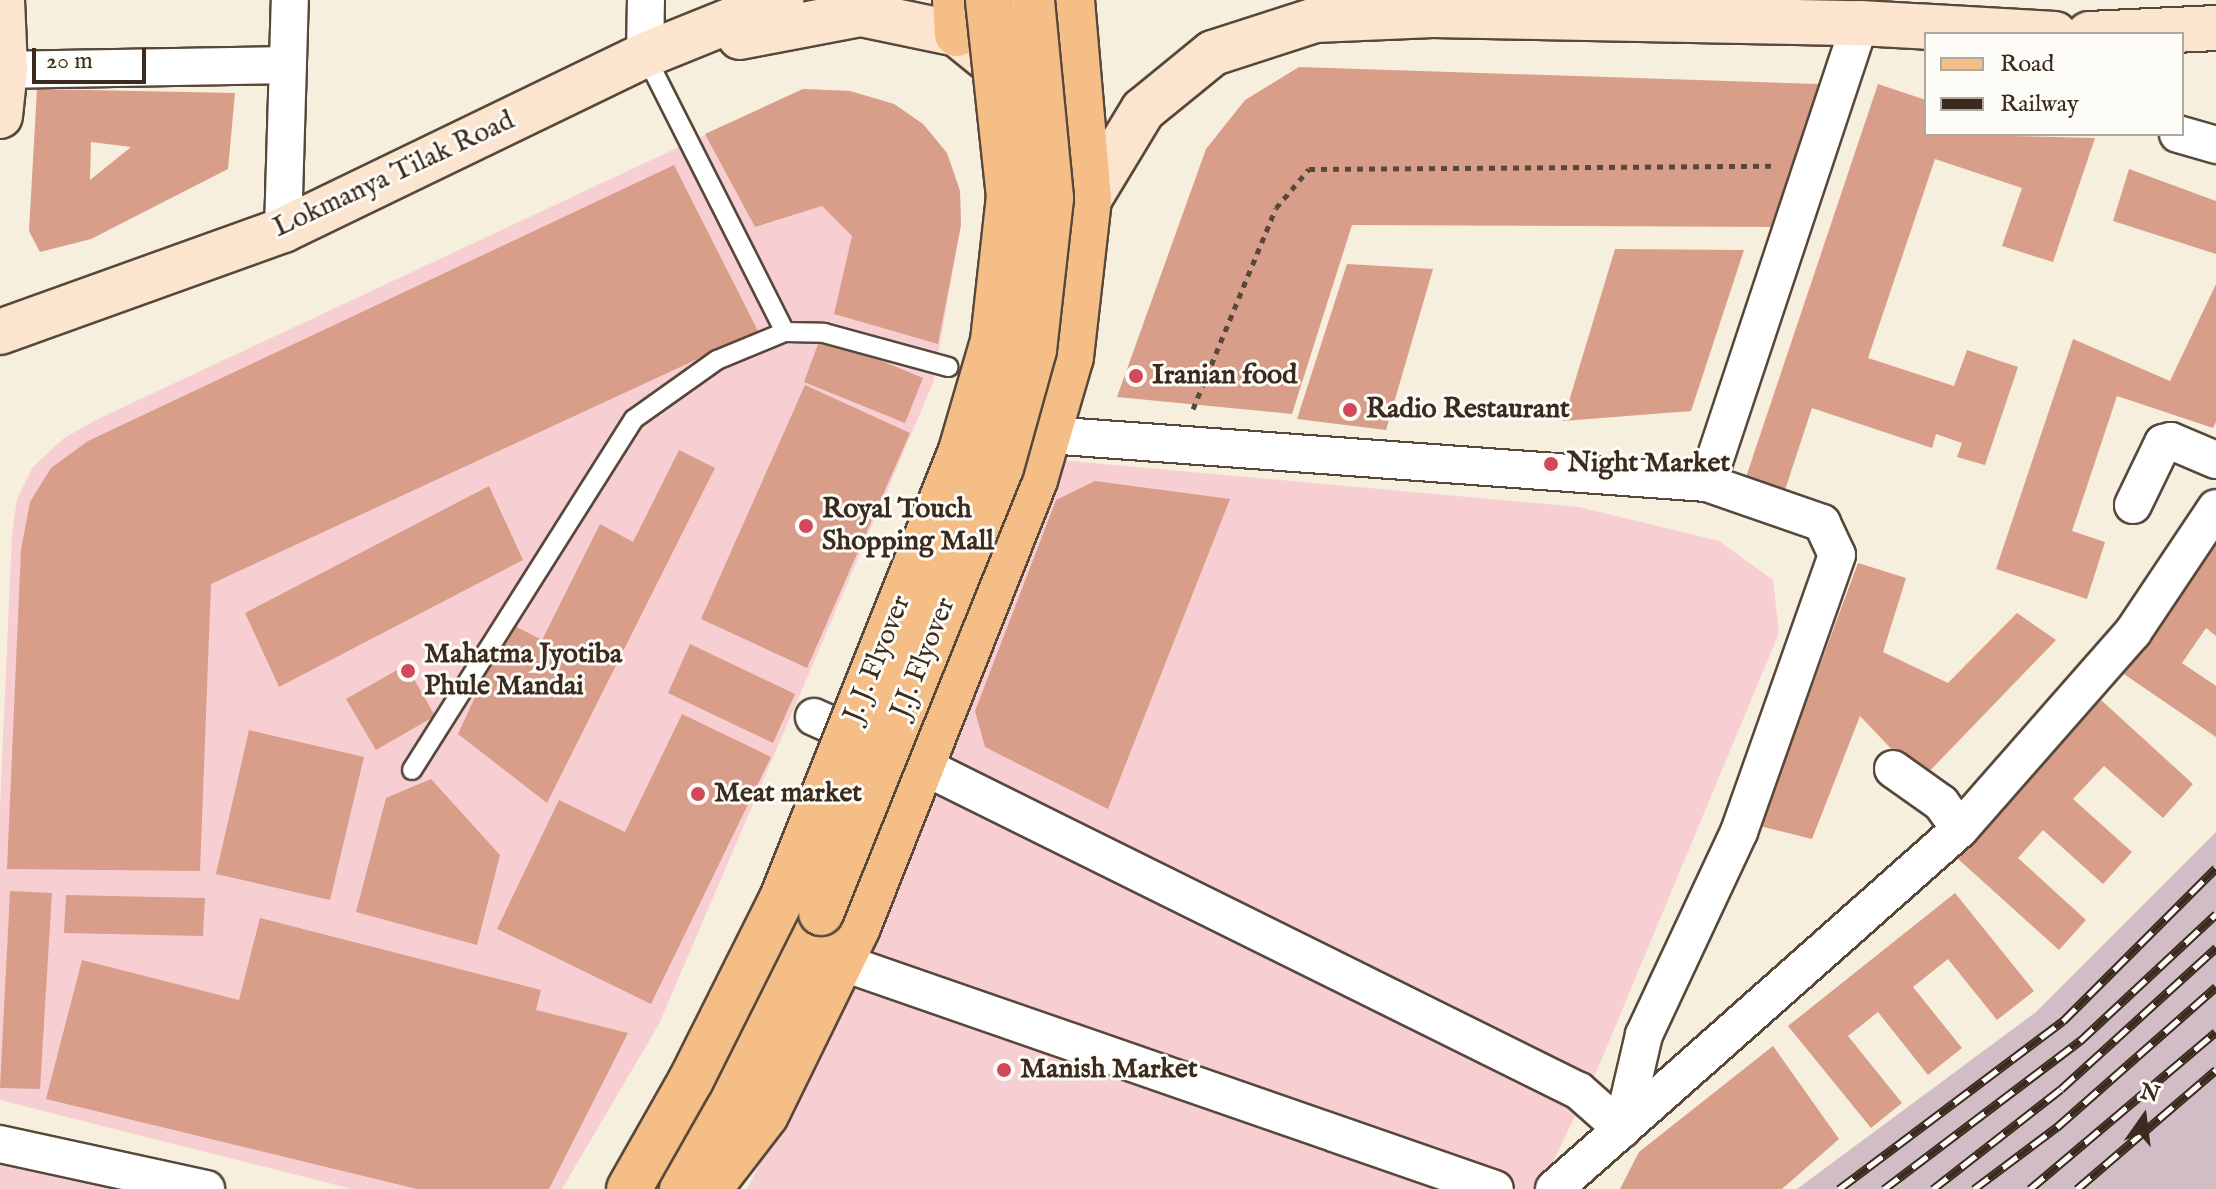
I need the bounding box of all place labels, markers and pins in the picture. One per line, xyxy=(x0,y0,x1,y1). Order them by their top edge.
place label: Iranian food xyxy=(1152,359,1297,393)
marker: Iranian food xyxy=(1127,367,1145,385)
place label: Radio Restaurant xyxy=(1366,393,1570,427)
marker: Radio Restaurant xyxy=(1341,401,1359,419)
place label: Night Market xyxy=(1567,447,1730,481)
marker: Night Market xyxy=(1542,455,1560,473)
place label: Royal Touch Shopping Mall xyxy=(822,493,994,559)
marker: Royal Touch Shopping Mall xyxy=(797,517,815,535)
place label: Mahatma Jyotiba Phule Mandai xyxy=(424,638,622,704)
marker: Mahatma Jyotiba Phule Mandai xyxy=(399,662,417,680)
place label: Meat market xyxy=(714,777,862,811)
marker: Meat market xyxy=(689,785,707,803)
place label: Manish Market xyxy=(1020,1053,1198,1087)
marker: Manish Market xyxy=(995,1061,1013,1079)

